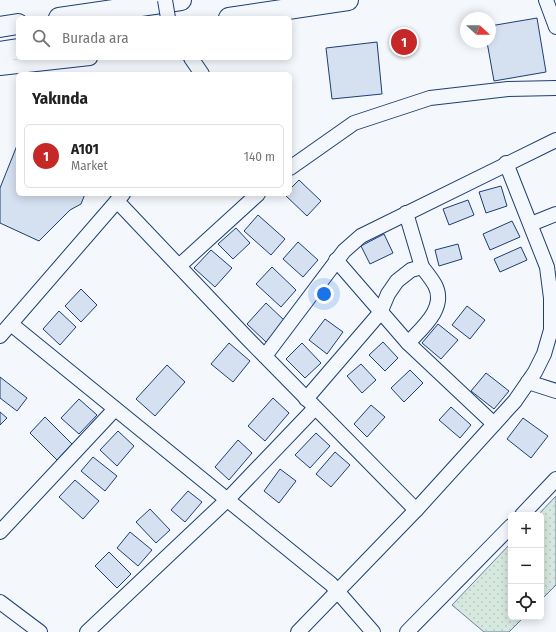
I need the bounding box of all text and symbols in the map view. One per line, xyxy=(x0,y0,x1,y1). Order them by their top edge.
north arrow xyxy=(460,12,496,48)
search box xyxy=(16,16,292,60)
icon: search xyxy=(30,27,52,49)
pin: 1 xyxy=(391,27,417,57)
text: Burada ara xyxy=(62,29,129,47)
text: Yakında xyxy=(32,88,88,109)
text: A101 xyxy=(71,140,99,158)
text: 1 xyxy=(43,149,49,164)
text: 140 m xyxy=(244,149,275,164)
text: Market xyxy=(71,158,108,173)
your location xyxy=(314,284,334,304)
map controls xyxy=(508,512,544,620)
button: + xyxy=(508,512,544,548)
button: − xyxy=(508,548,544,584)
button: locate xyxy=(508,584,544,620)

